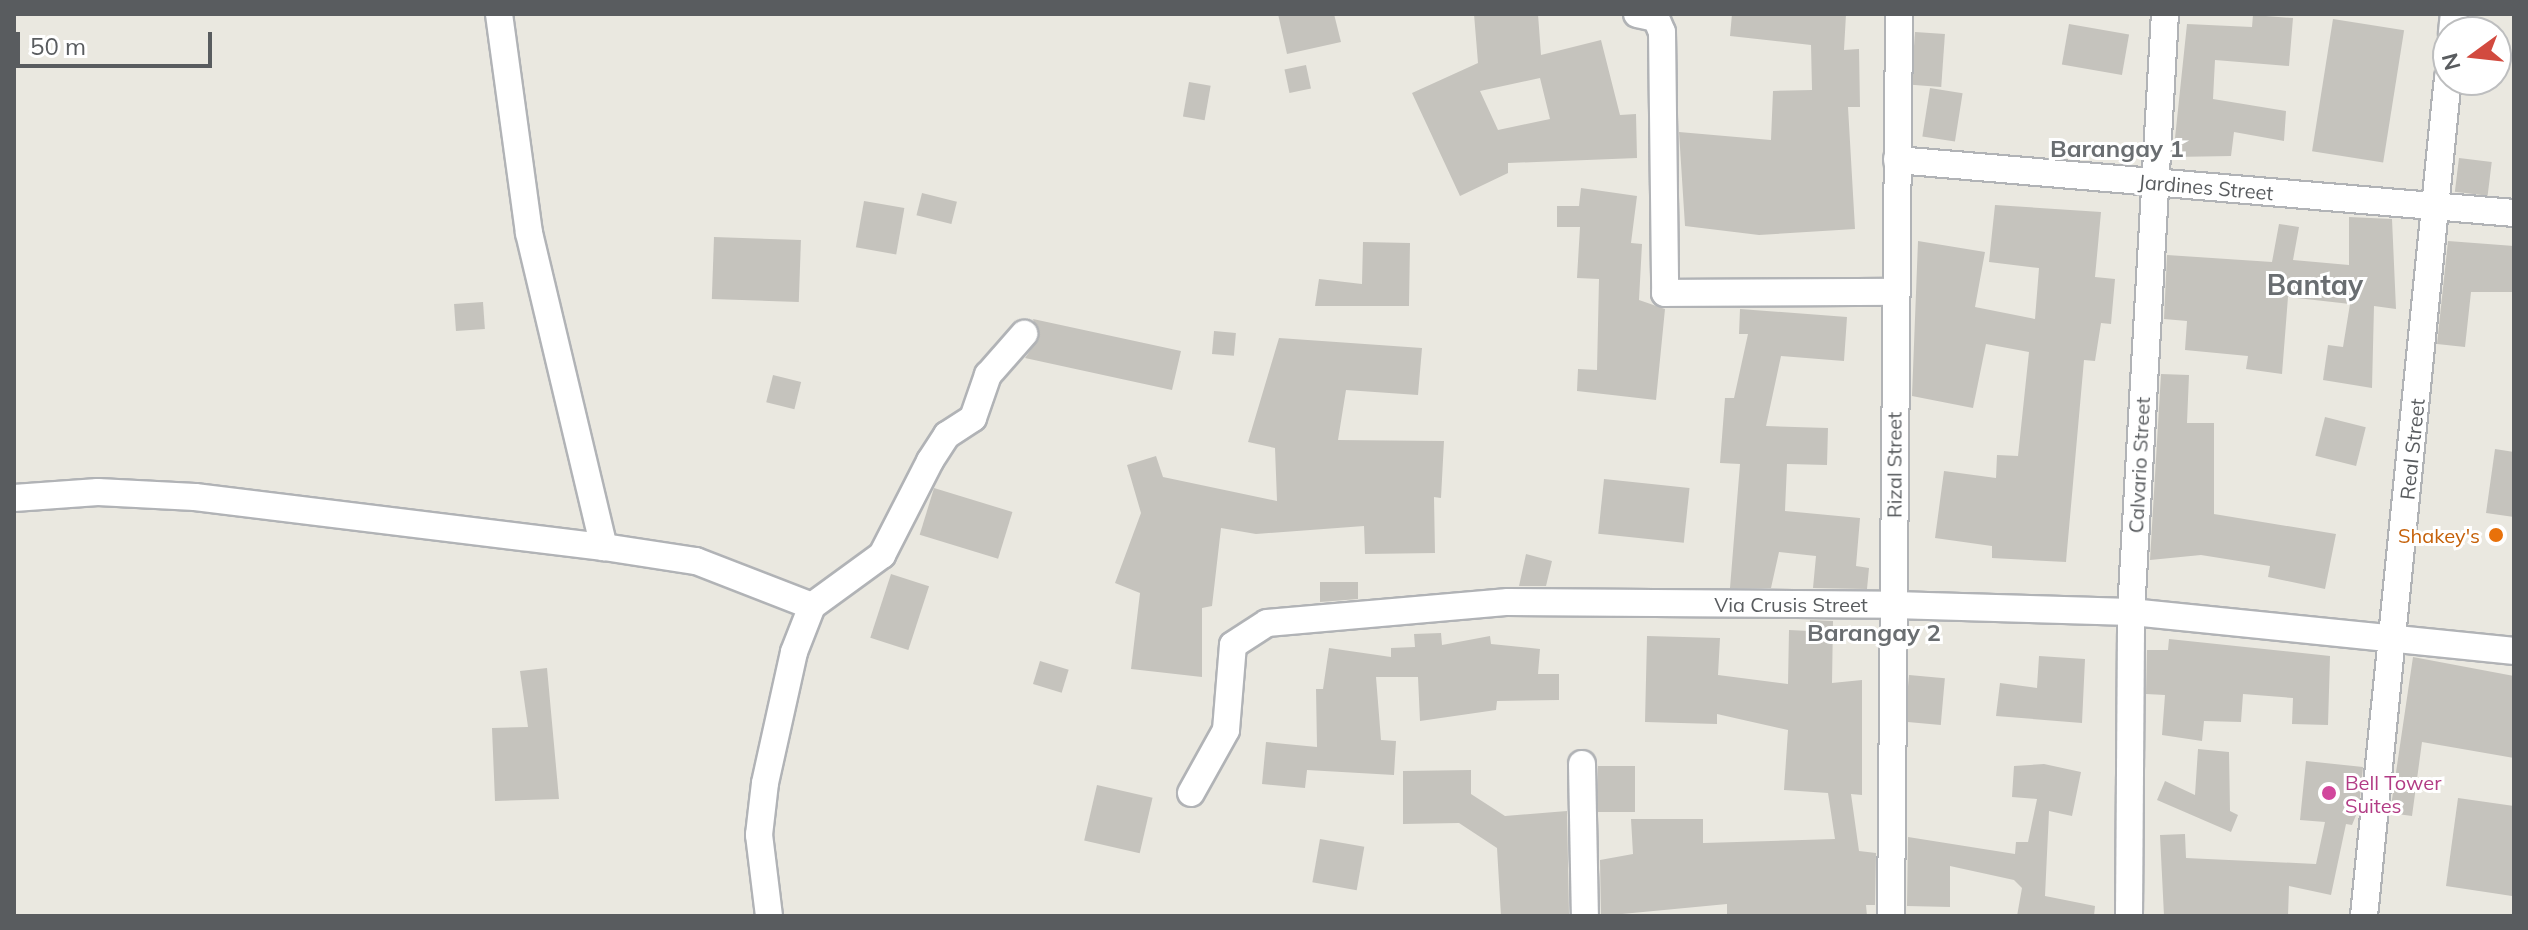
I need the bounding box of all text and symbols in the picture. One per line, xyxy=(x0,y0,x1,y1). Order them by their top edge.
scale bar xyxy=(20,16,216,66)
north arrow xyxy=(2432,16,2512,96)
text: 50 m xyxy=(30,31,86,61)
text: N xyxy=(2435,50,2466,73)
district label: Barangay 1 xyxy=(2050,135,2184,163)
street label: Jardines Street xyxy=(2137,169,2275,205)
district label: Bantay xyxy=(2267,268,2363,302)
street label: Calvario Street xyxy=(2123,396,2155,534)
street label: Real Street xyxy=(2395,397,2429,501)
street label: Rizal Street xyxy=(1882,412,1906,518)
place label: Shakey's xyxy=(2398,523,2480,547)
marker: Shakey's xyxy=(2487,526,2505,544)
street label: Via Crusis Street xyxy=(1714,592,1868,616)
district label: Barangay 2 xyxy=(1807,619,1941,647)
place label: Bell Tower Suites xyxy=(2345,770,2441,817)
marker: Bell Tower Suites xyxy=(2320,784,2338,802)

